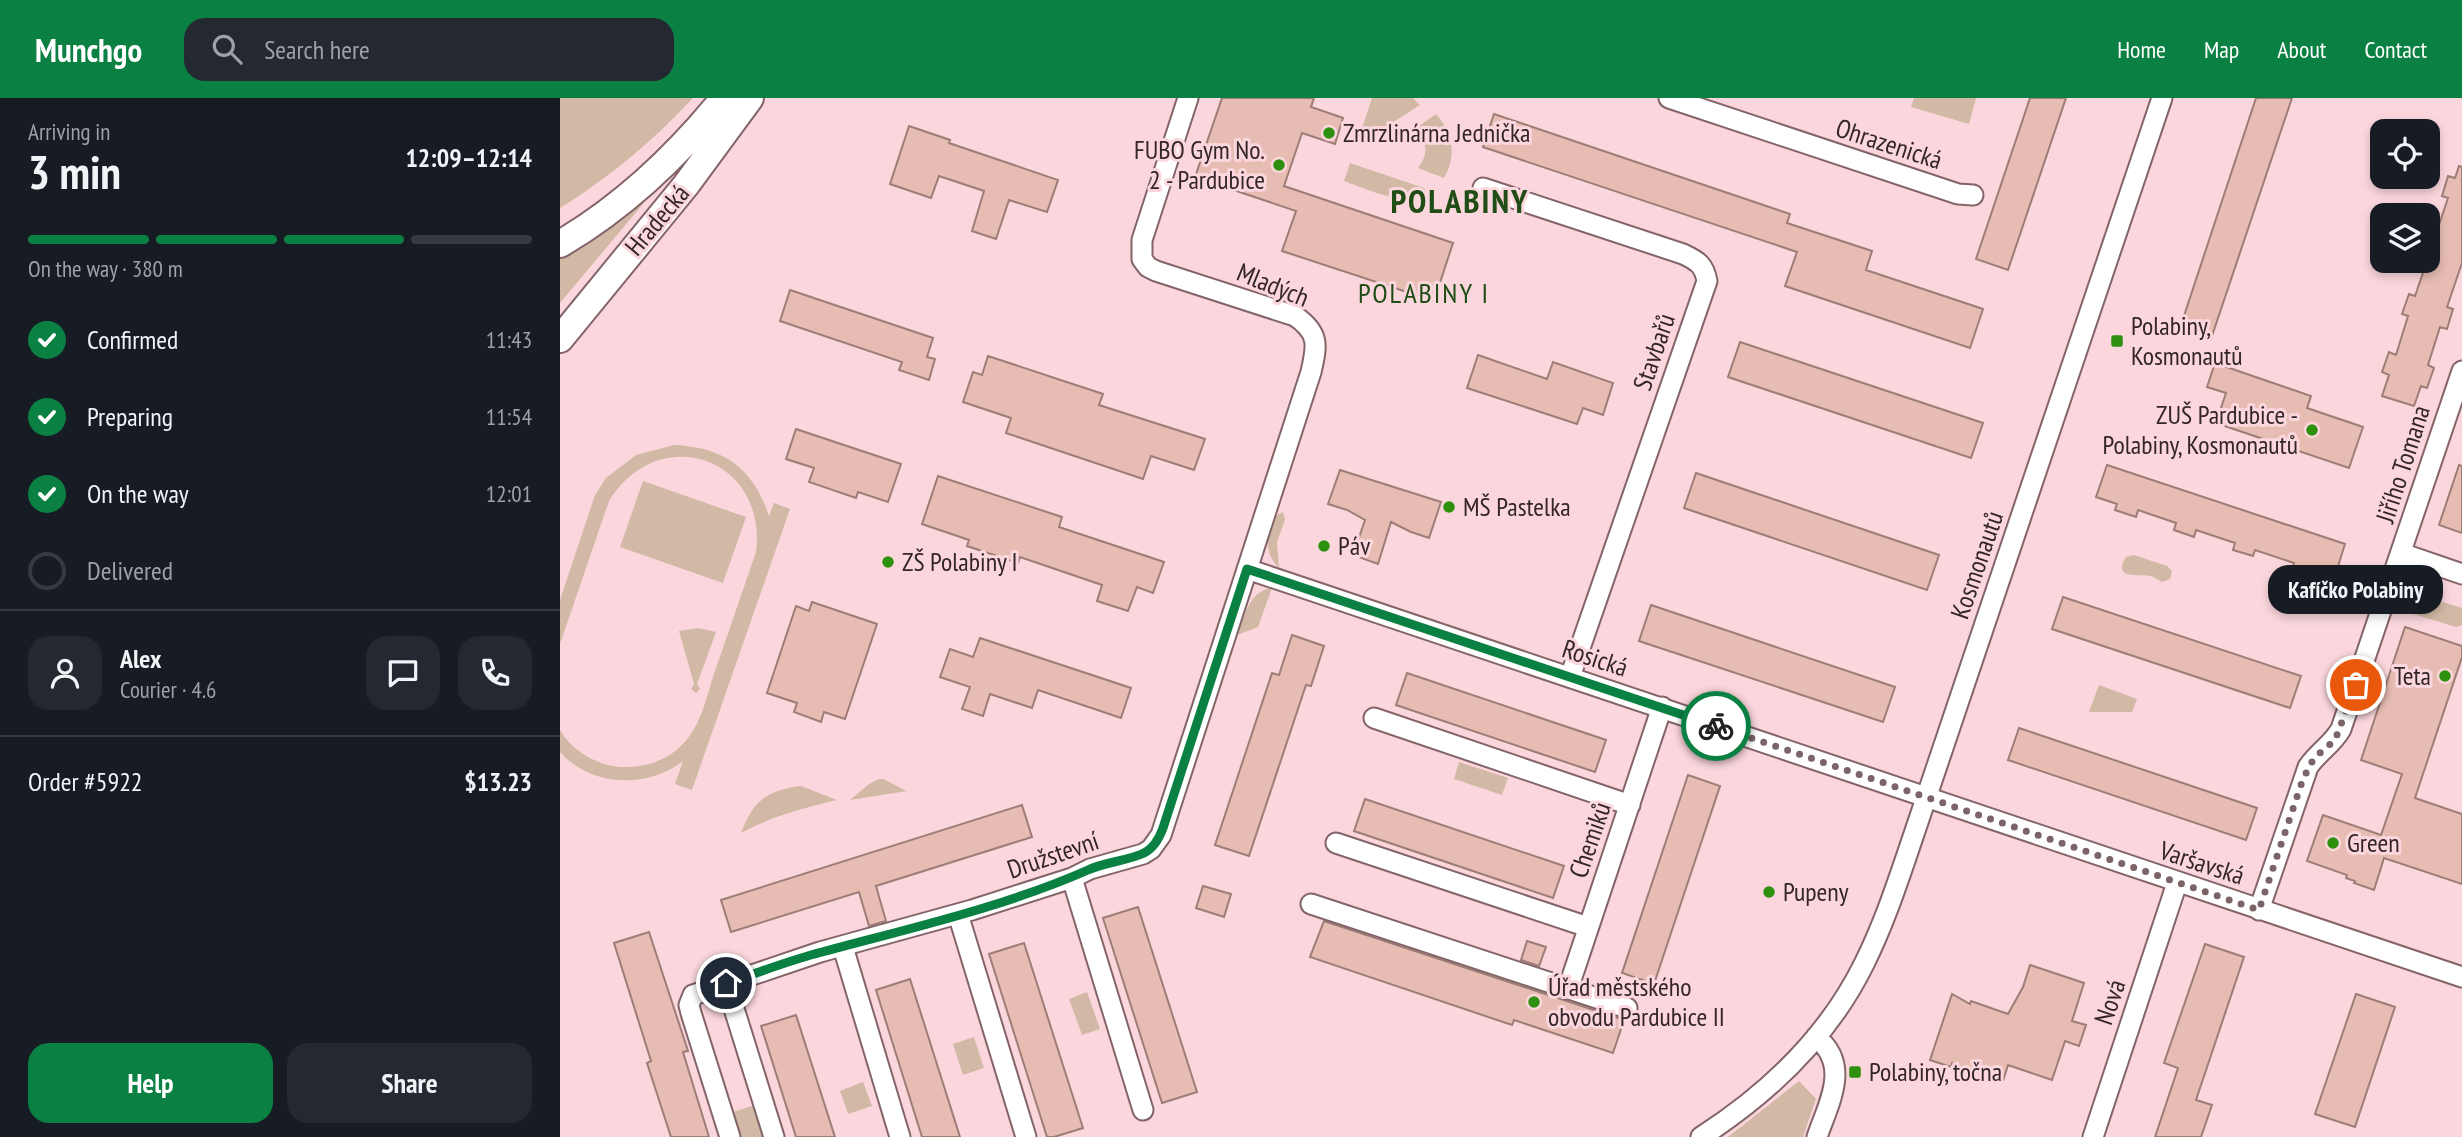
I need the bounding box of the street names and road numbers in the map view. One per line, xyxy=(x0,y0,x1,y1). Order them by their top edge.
street label: Ohrazenická xyxy=(1832,111,1946,176)
street label: Hradecká xyxy=(617,177,696,262)
street label: Mladých xyxy=(1232,255,1314,314)
street label: Stavbařů xyxy=(1625,309,1682,394)
street label: Jiřího Tomana xyxy=(2368,401,2437,528)
street label: Kosmonautů xyxy=(1943,507,2010,623)
street label: Rosická xyxy=(1558,631,1632,684)
street label: Chemiků xyxy=(1561,798,1618,882)
street label: Družstevní xyxy=(1003,823,1103,886)
street label: Varšavská xyxy=(2155,833,2249,892)
street label: Nová xyxy=(2087,975,2133,1029)

